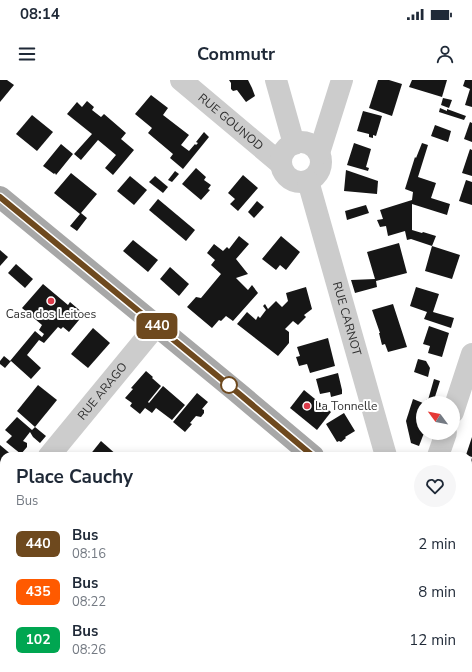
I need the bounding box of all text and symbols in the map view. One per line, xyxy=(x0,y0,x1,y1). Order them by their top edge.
text: 08:14 xyxy=(20,4,60,24)
text: Commutr xyxy=(197,42,275,66)
icon: menu xyxy=(16,43,38,65)
icon: person xyxy=(434,43,456,65)
street label: RUE GOUNOD xyxy=(195,90,267,154)
street label: RUE CARNOT xyxy=(329,280,365,358)
marker: Casa dos Leitoes xyxy=(46,296,56,306)
place label: Casa dos Leitoes xyxy=(6,306,97,322)
line badge: 440 xyxy=(134,313,180,339)
text: 440 xyxy=(144,316,170,335)
street label: RUE ARAGO xyxy=(74,359,131,423)
unlabelled marker xyxy=(220,376,238,394)
north arrow xyxy=(416,396,460,440)
map controls xyxy=(416,396,460,440)
place label: La Tonnelle xyxy=(315,398,377,414)
marker: La Tonnelle xyxy=(302,401,312,411)
text: Place Cauchy xyxy=(16,464,133,490)
button: heart xyxy=(414,465,456,507)
text: Bus xyxy=(16,492,38,510)
text: Bus xyxy=(72,525,98,545)
text: 440 xyxy=(25,534,51,553)
text: 2 min xyxy=(418,534,456,554)
text: 08:16 xyxy=(72,545,106,563)
text: Bus xyxy=(72,573,98,593)
text: 435 xyxy=(25,582,51,601)
text: 8 min xyxy=(418,582,456,602)
text: 08:22 xyxy=(72,593,106,611)
text: Bus xyxy=(72,621,98,641)
text: 102 xyxy=(25,630,51,649)
text: 12 min xyxy=(409,630,456,650)
text: 08:26 xyxy=(72,641,106,659)

